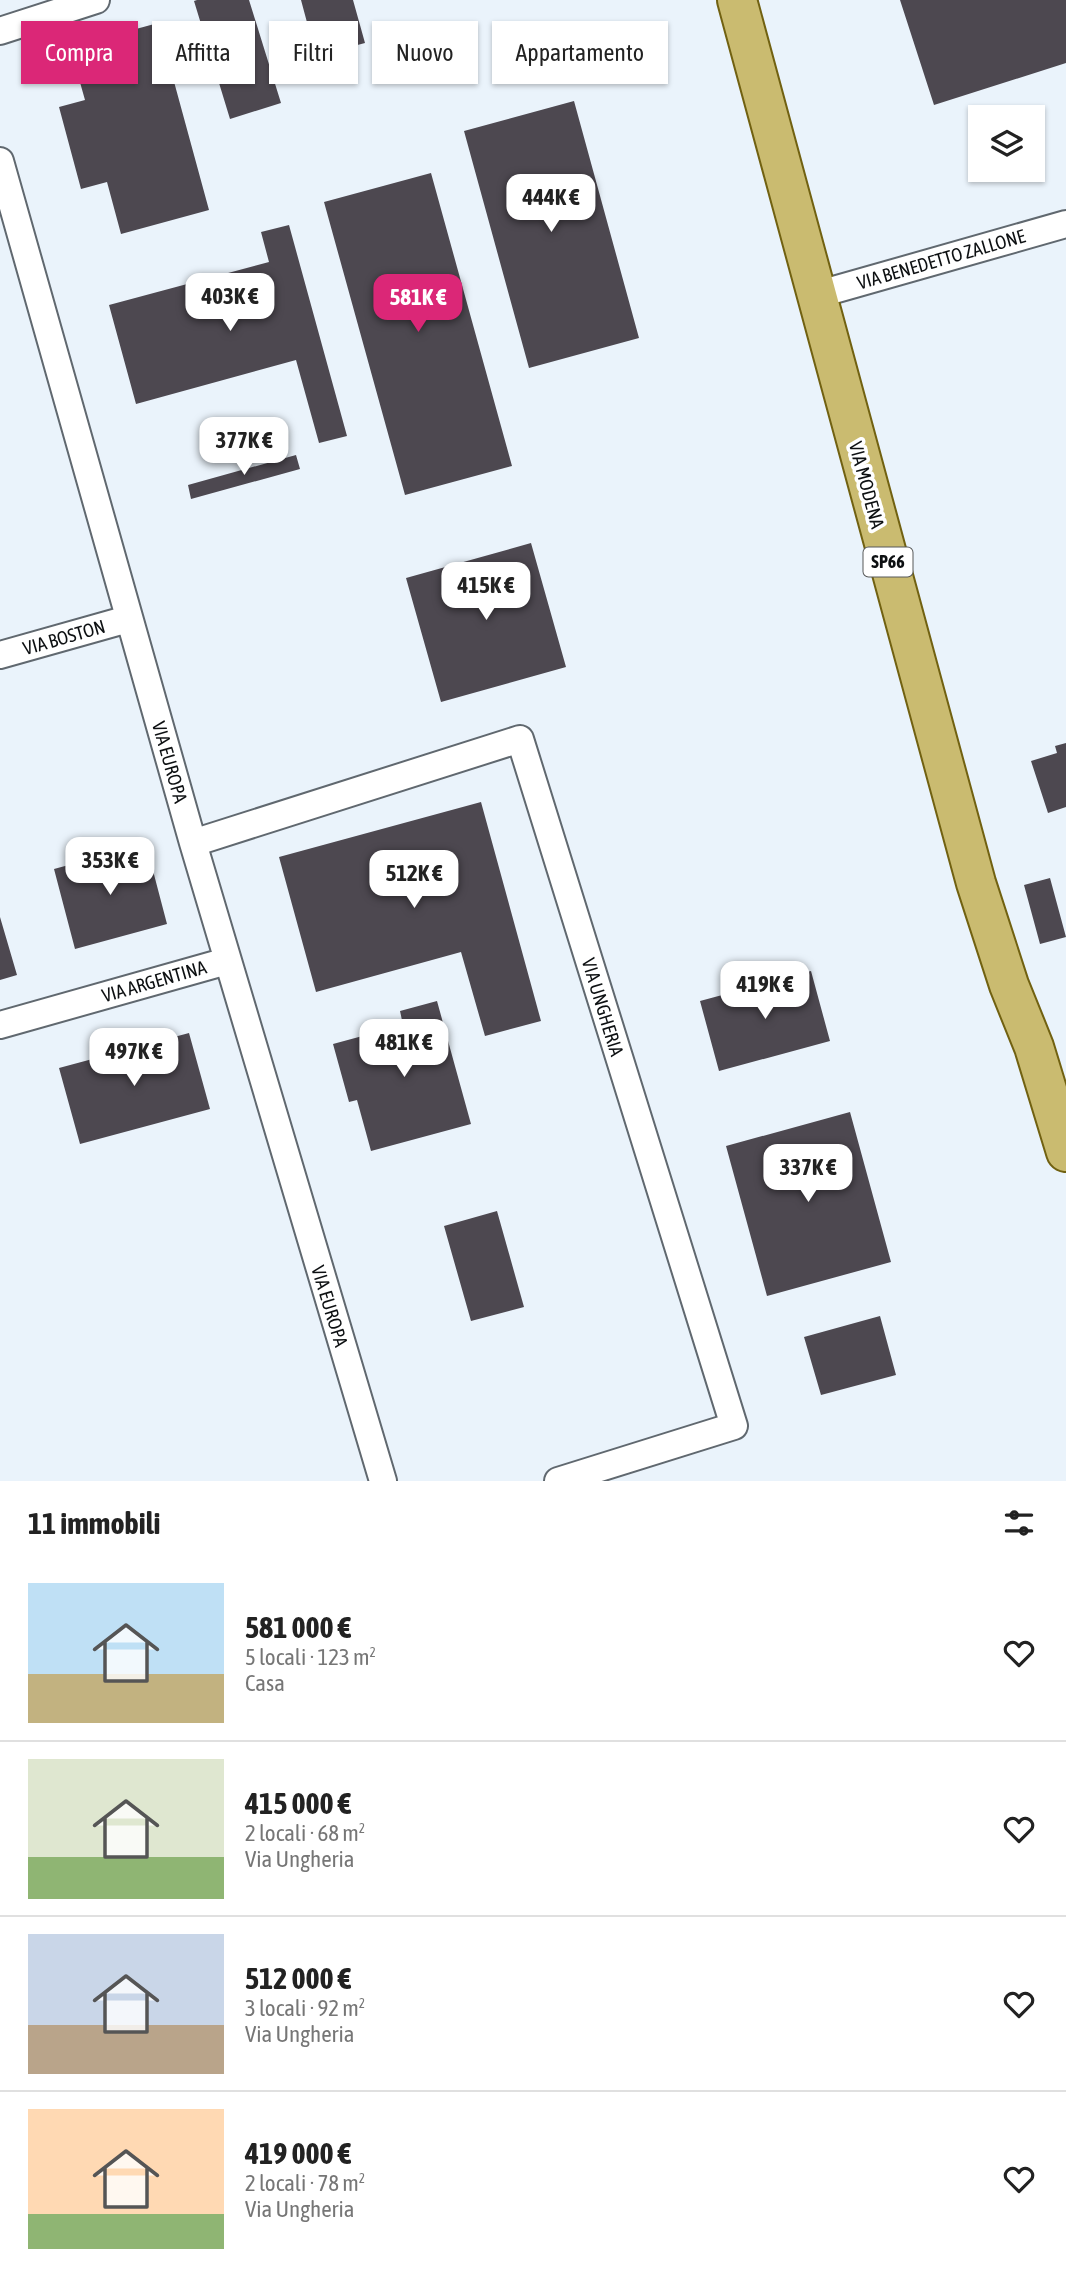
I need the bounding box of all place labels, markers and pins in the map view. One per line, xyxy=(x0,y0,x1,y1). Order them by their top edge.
pin: 444K € xyxy=(494,174,608,234)
pin: 403K € xyxy=(173,274,287,333)
pin: 581K € xyxy=(361,274,475,334)
pin: 377K € xyxy=(187,418,301,477)
pin: 415K € xyxy=(429,562,543,622)
pin: 353K € xyxy=(53,838,167,897)
pin: 512K € xyxy=(357,850,471,910)
pin: 419K € xyxy=(708,962,822,1021)
pin: 481K € xyxy=(347,1020,461,1079)
pin: 497K € xyxy=(77,1028,191,1088)
pin: 337K € xyxy=(751,1144,865,1204)

